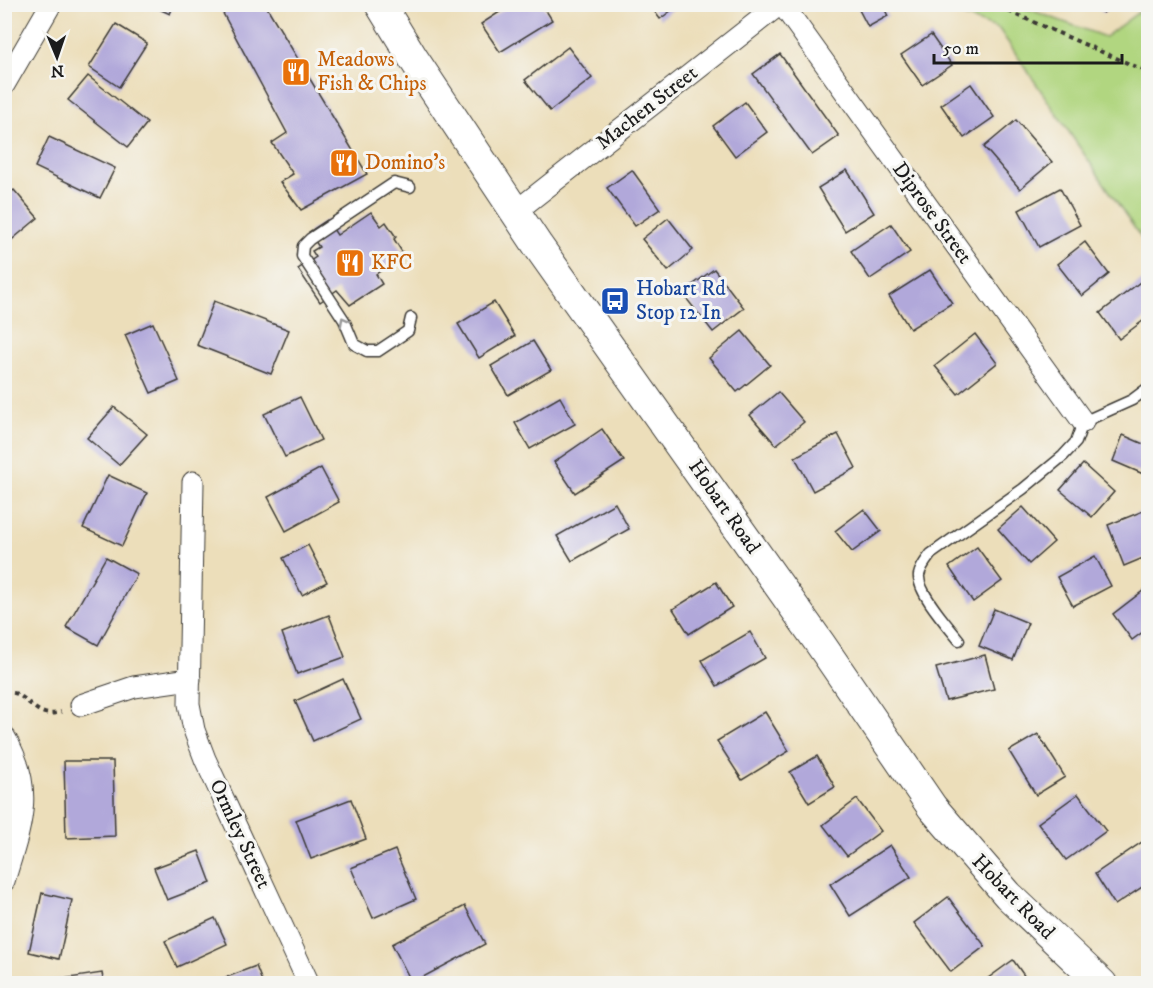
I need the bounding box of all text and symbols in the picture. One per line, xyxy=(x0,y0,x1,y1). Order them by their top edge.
north arrow xyxy=(27,27,87,87)
scale bar xyxy=(934,27,1122,65)
text: 50 m xyxy=(943,38,979,60)
place label: Meadows Fish & Chips xyxy=(317,47,426,97)
restaurant icon: Meadows Fish & Chips xyxy=(280,56,312,88)
street label: Machen Street xyxy=(591,60,703,156)
text: N xyxy=(51,61,64,81)
restaurant icon: Domino's xyxy=(328,147,360,179)
place label: Domino's xyxy=(365,150,445,176)
street label: Diprose Street xyxy=(886,157,978,269)
restaurant icon: KFC xyxy=(334,247,366,279)
place label: KFC xyxy=(371,250,413,276)
place label: Hobart Rd Stop 12 In xyxy=(636,276,726,326)
bus stop icon: Hobart Rd Stop 12 In xyxy=(599,285,631,317)
one-way arrow xyxy=(340,317,351,328)
street label: Hobart Road xyxy=(682,455,766,559)
street label: Ormley Street xyxy=(203,775,277,893)
street label: Hobart Road xyxy=(966,849,1061,946)

